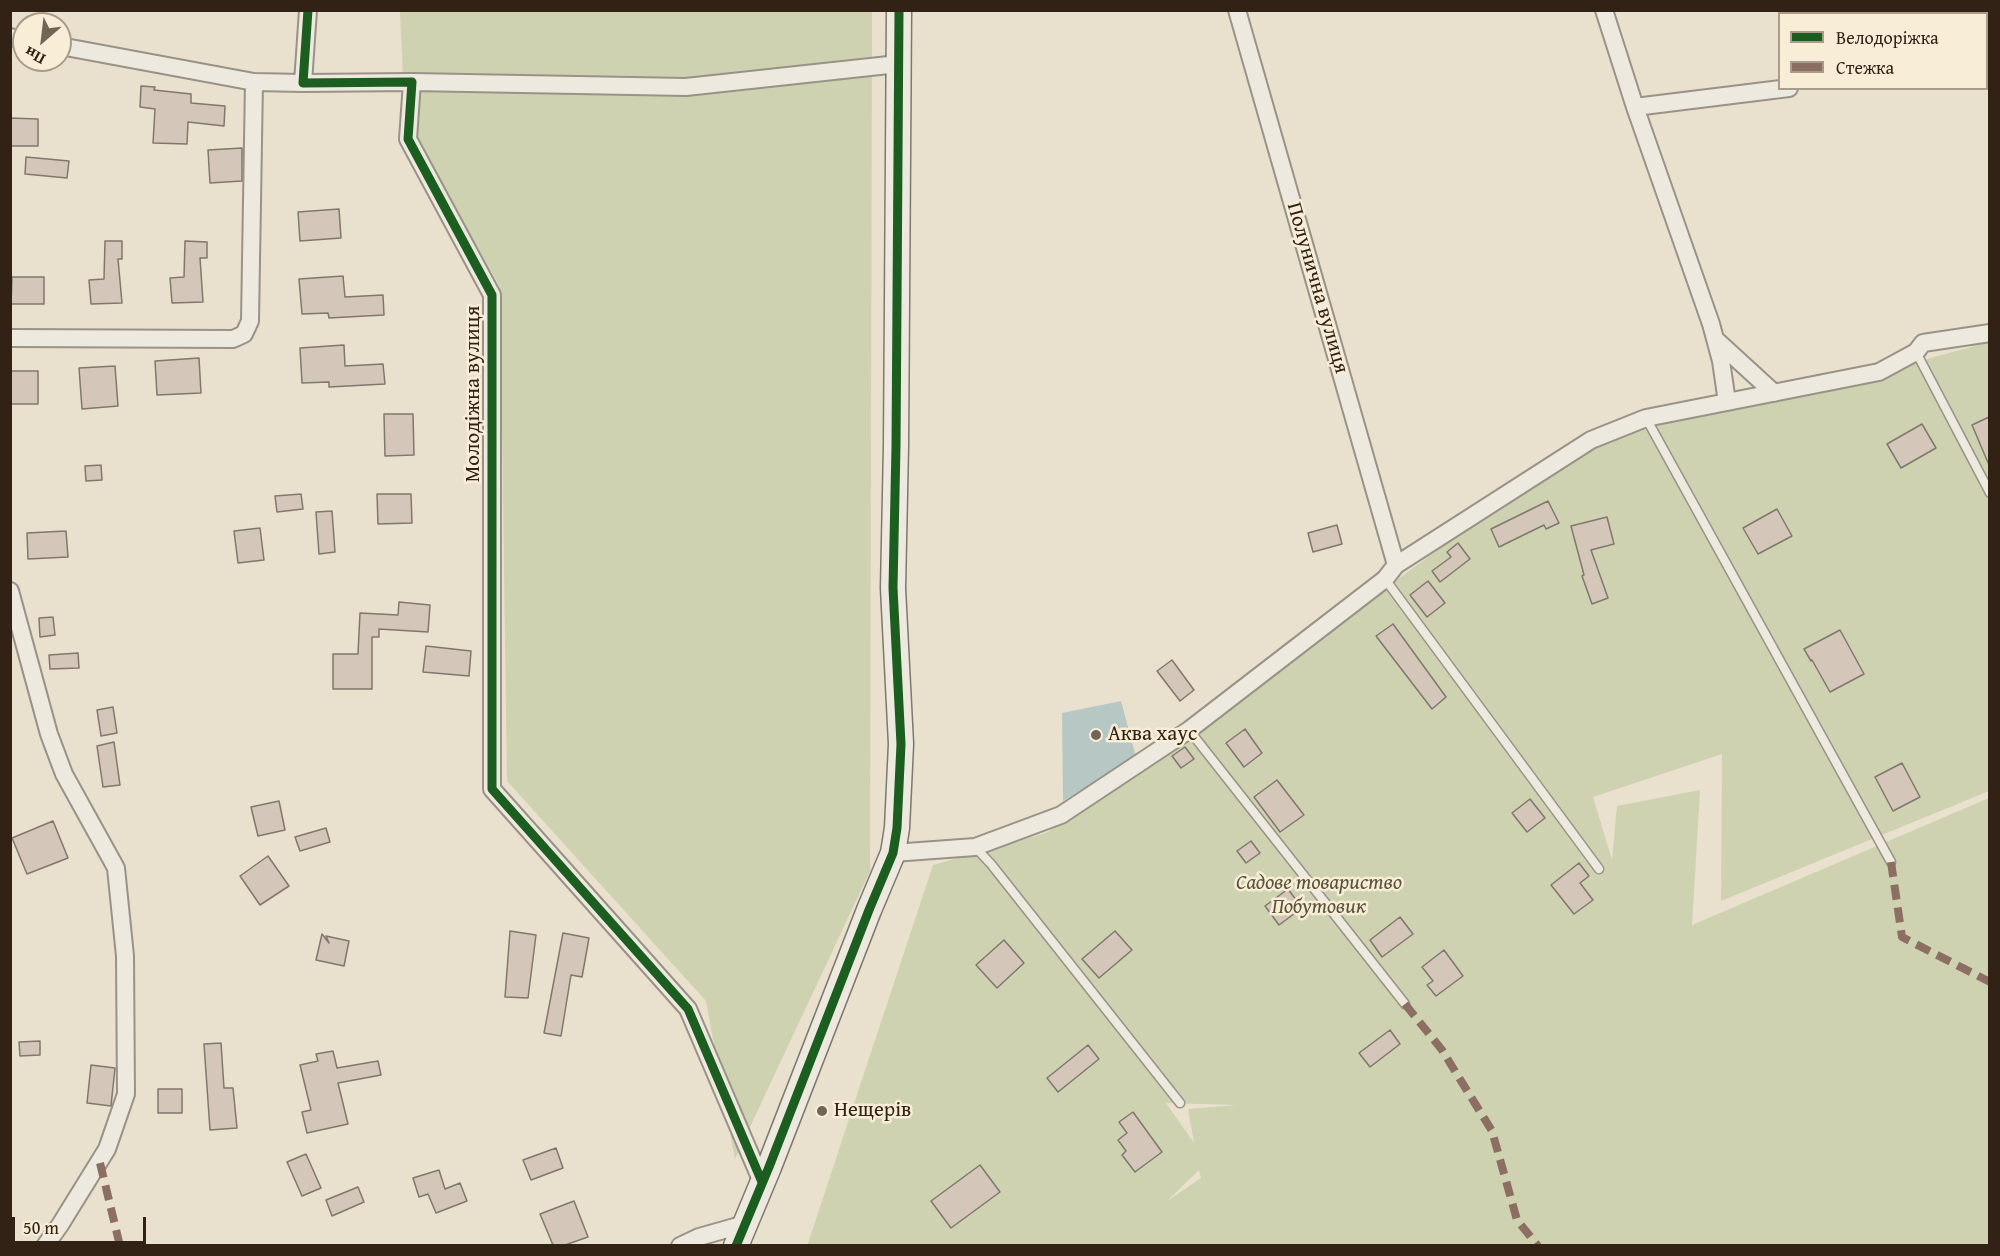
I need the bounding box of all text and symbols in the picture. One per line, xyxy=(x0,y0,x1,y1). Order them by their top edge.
north arrow xyxy=(12,12,72,72)
legend xyxy=(1778,12,1988,90)
text: Велодоріжка xyxy=(1836,24,1939,51)
text: Пн xyxy=(20,41,49,72)
text: Стежка xyxy=(1836,54,1894,81)
street label: Полунична вулиця xyxy=(1281,200,1353,376)
street label: Молодіжна вулиця xyxy=(461,306,487,482)
place label: Аква хаус xyxy=(1108,722,1197,748)
marker: Аква хаус xyxy=(1089,728,1103,742)
park label: Садове товариство Побутовик xyxy=(1236,871,1402,921)
place label: Нещерів xyxy=(834,1098,911,1124)
marker: Нещерів xyxy=(815,1104,829,1118)
scale bar xyxy=(15,1205,148,1243)
text: 50 m xyxy=(23,1214,59,1241)

